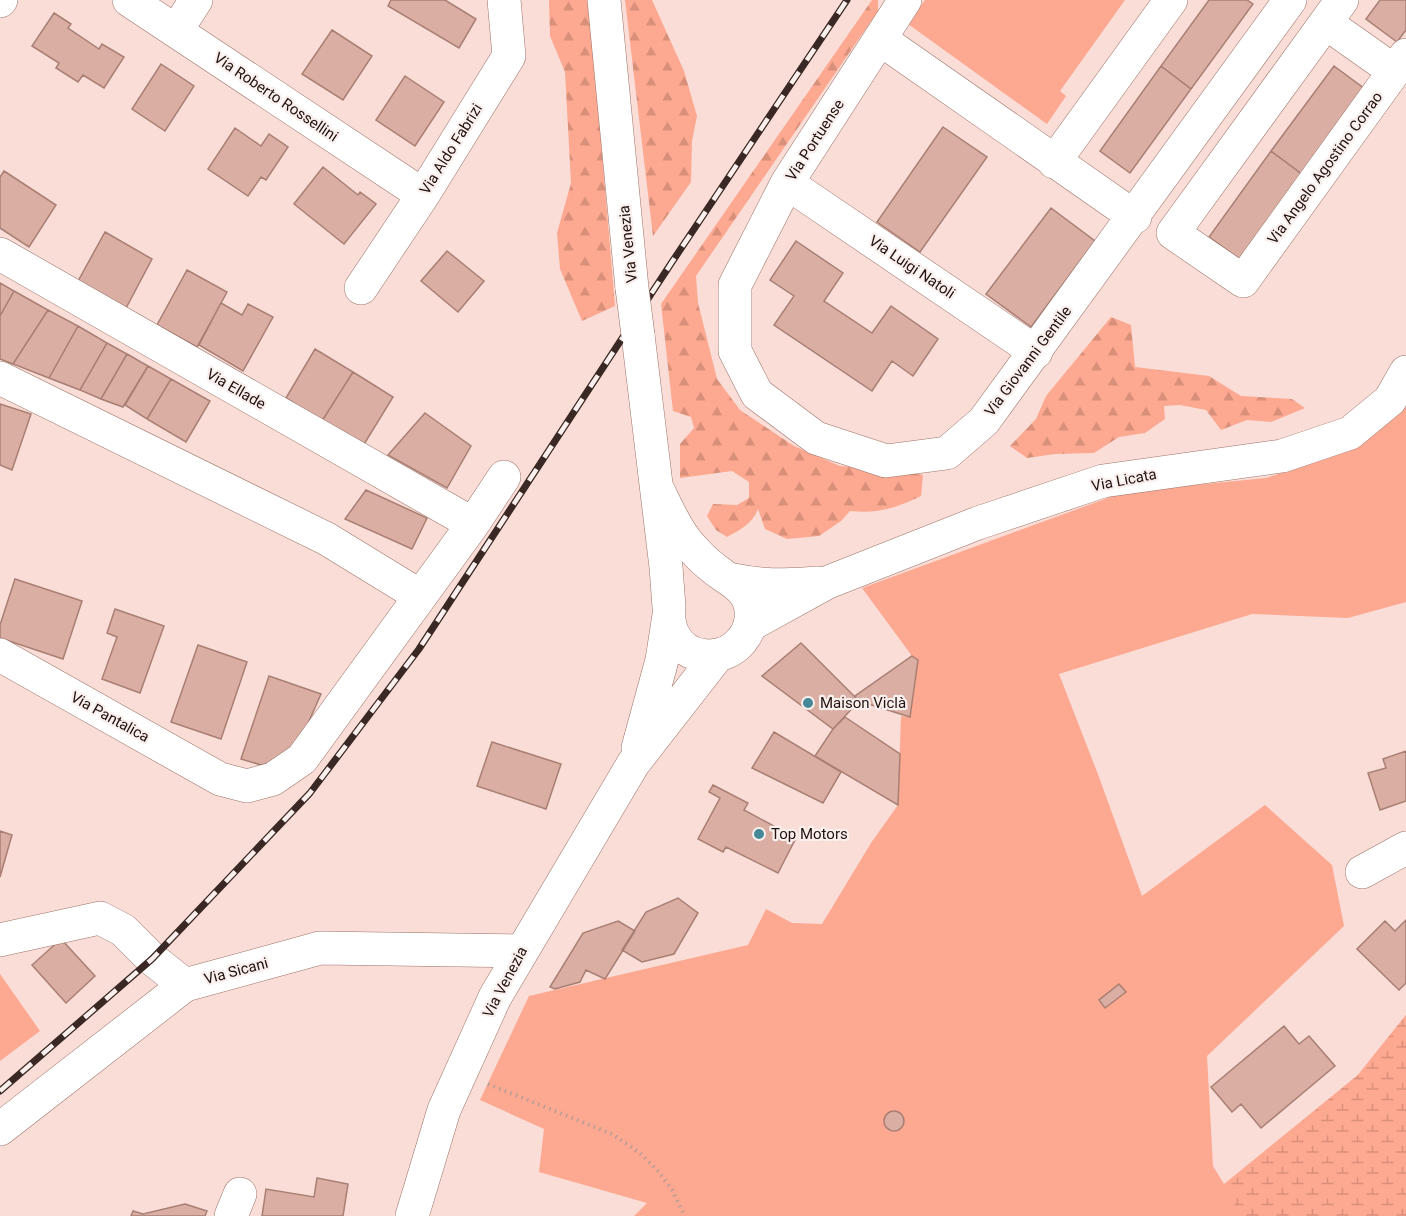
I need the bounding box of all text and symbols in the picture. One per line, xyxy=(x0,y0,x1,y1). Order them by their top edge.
street label: Via Roberto Rossellini xyxy=(211,49,341,145)
street label: Via Angelo Agostino Corrao xyxy=(1264,88,1386,248)
street label: Via Portuense xyxy=(782,96,848,184)
street label: Via Aldo Fabrizi xyxy=(416,100,486,198)
street label: Via Venezia xyxy=(615,204,641,284)
street label: Via Luigi Natoli xyxy=(866,232,958,302)
street label: Via Giovanni Gentile xyxy=(981,302,1075,420)
street label: Via Ellade xyxy=(203,365,269,413)
street label: Via Licata xyxy=(1090,465,1158,495)
street label: Via Pantalica xyxy=(67,688,153,746)
place label: Maison Viclà xyxy=(820,694,906,712)
marker: Maison Viclà xyxy=(801,696,815,710)
place label: Top Motors xyxy=(771,825,848,843)
marker: Top Motors xyxy=(752,827,766,841)
street label: Via Venezia xyxy=(479,943,531,1021)
street label: Via Sicani xyxy=(202,954,270,988)

